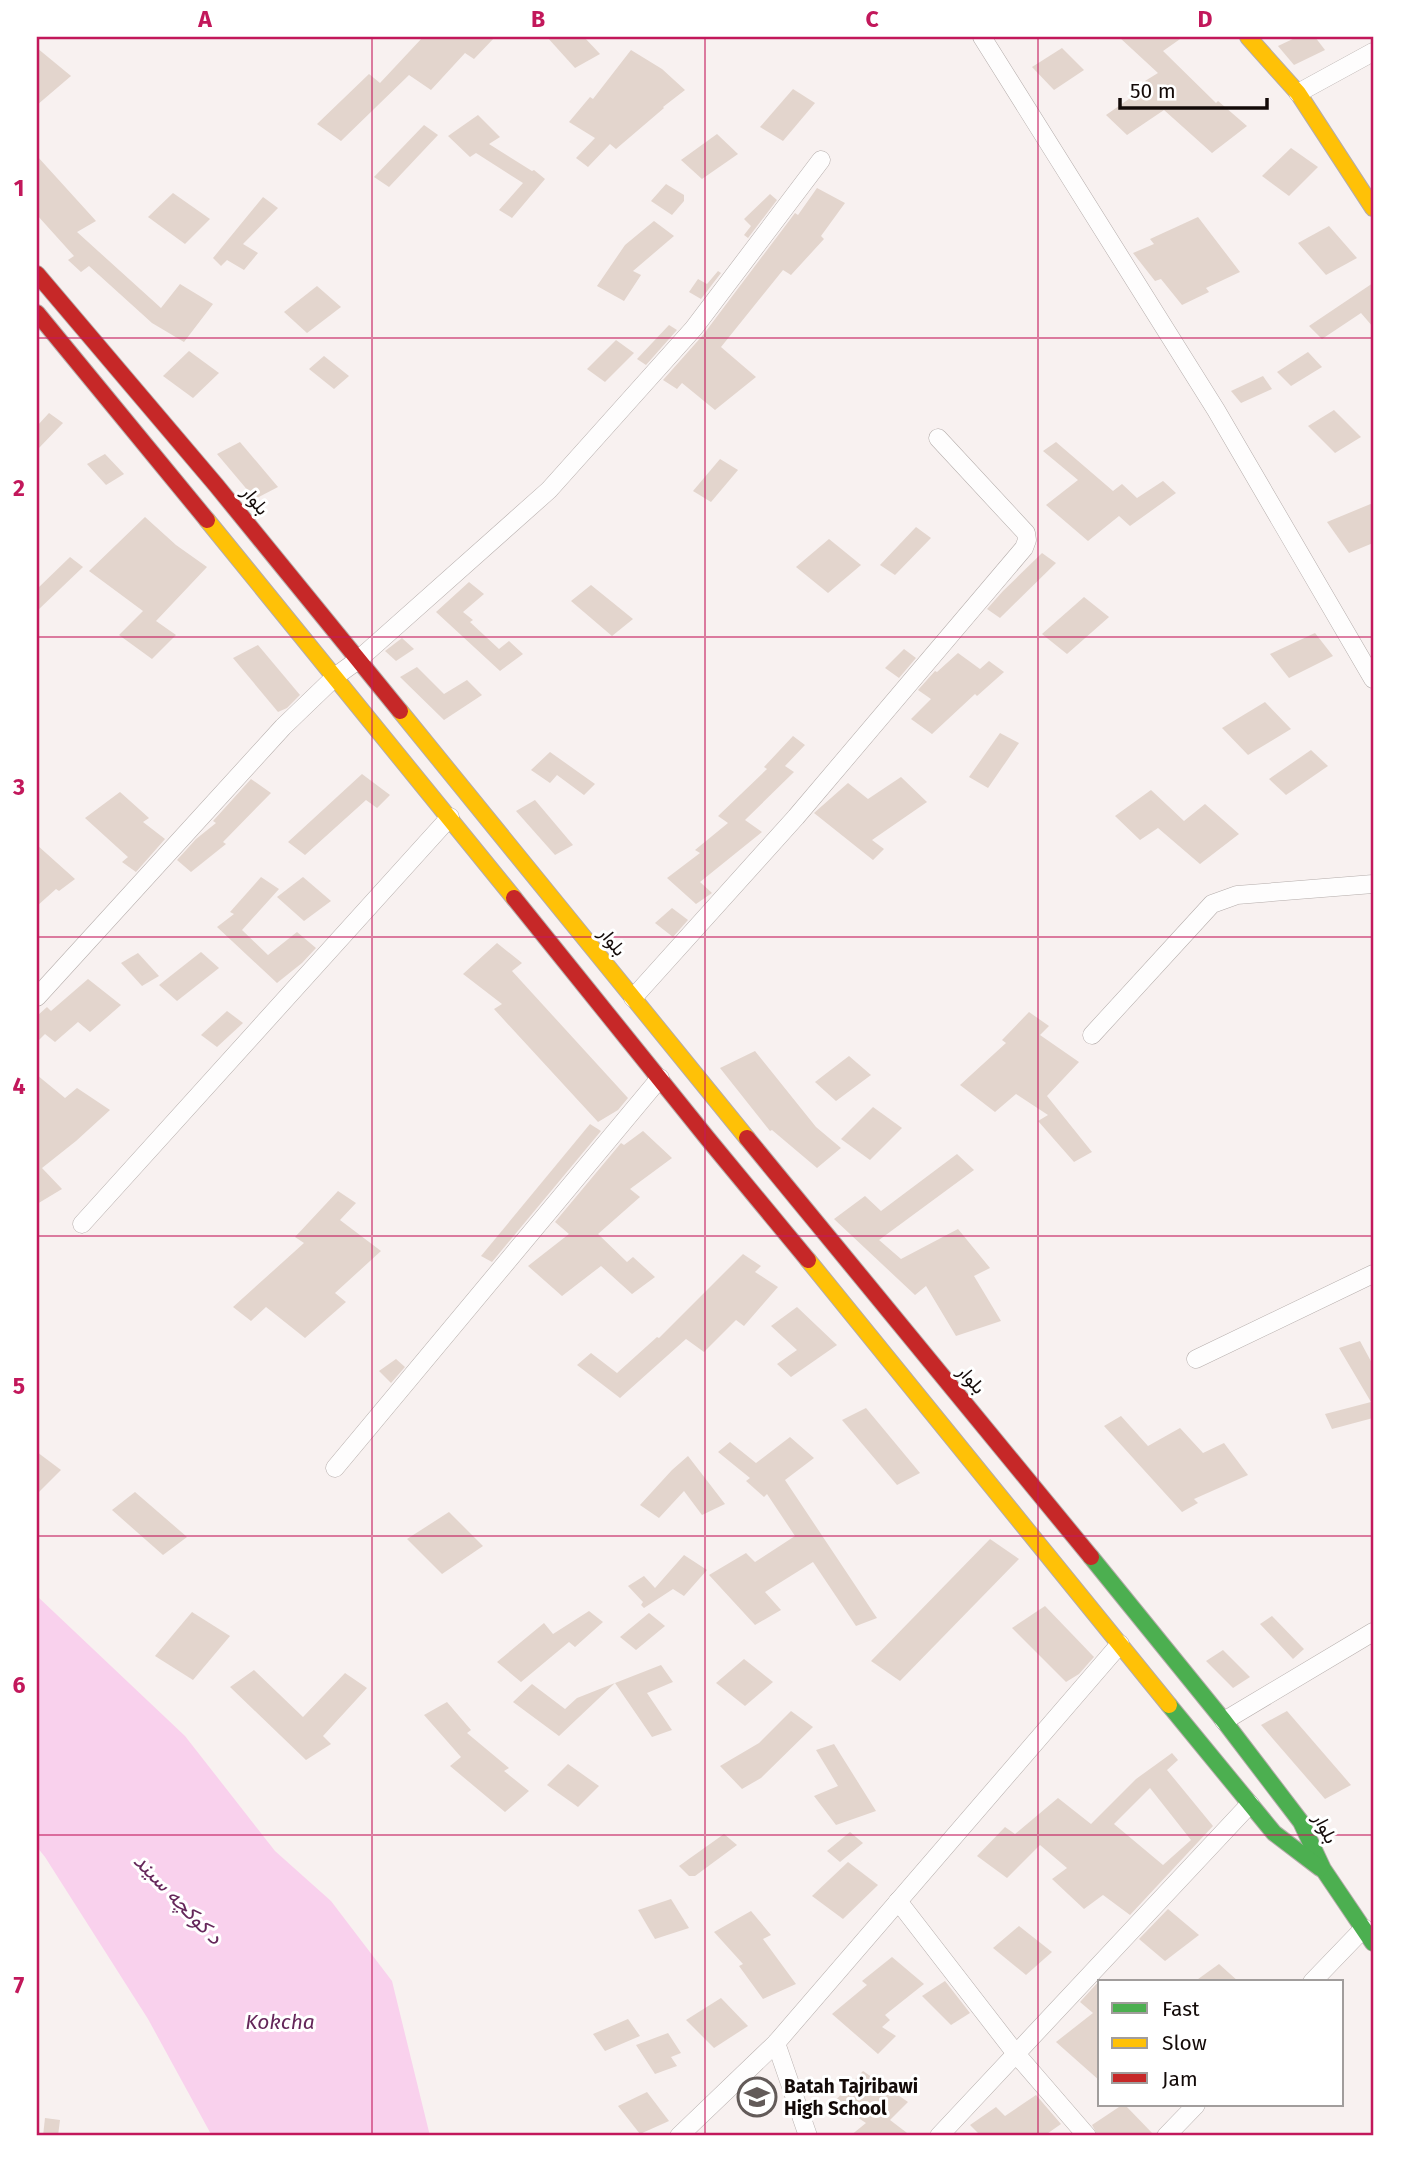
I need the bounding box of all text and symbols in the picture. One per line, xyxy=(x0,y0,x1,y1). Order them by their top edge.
text: A xyxy=(197,5,212,33)
text: B xyxy=(531,5,545,33)
text: C xyxy=(865,5,879,33)
text: D xyxy=(1198,5,1213,33)
scale bar xyxy=(1120,66,1266,110)
text: 50 m xyxy=(1130,78,1176,104)
text: 1 xyxy=(14,174,24,202)
text: 2 xyxy=(13,474,25,502)
street label: بلوار xyxy=(236,480,274,520)
text: 3 xyxy=(12,773,25,801)
street label: بلوار xyxy=(593,921,631,961)
text: 4 xyxy=(13,1072,26,1100)
street label: بلوار xyxy=(952,1359,990,1399)
text: 5 xyxy=(13,1372,25,1400)
text: 6 xyxy=(13,1671,26,1699)
street label: بلوار xyxy=(1308,1808,1343,1847)
water label: د کوکچه سیند xyxy=(127,1848,228,1951)
text: 7 xyxy=(14,1971,25,1999)
legend xyxy=(1098,1980,1344,2106)
text: Fast xyxy=(1162,1996,1200,2022)
water label: Kokcha xyxy=(245,2009,315,2035)
text: Slow xyxy=(1162,2030,1207,2056)
text: Jam xyxy=(1162,2066,1198,2092)
place label: Batah Tajribawi High School xyxy=(784,2075,918,2120)
school or university icon: Batah Tajribawi High School xyxy=(736,2076,778,2118)

